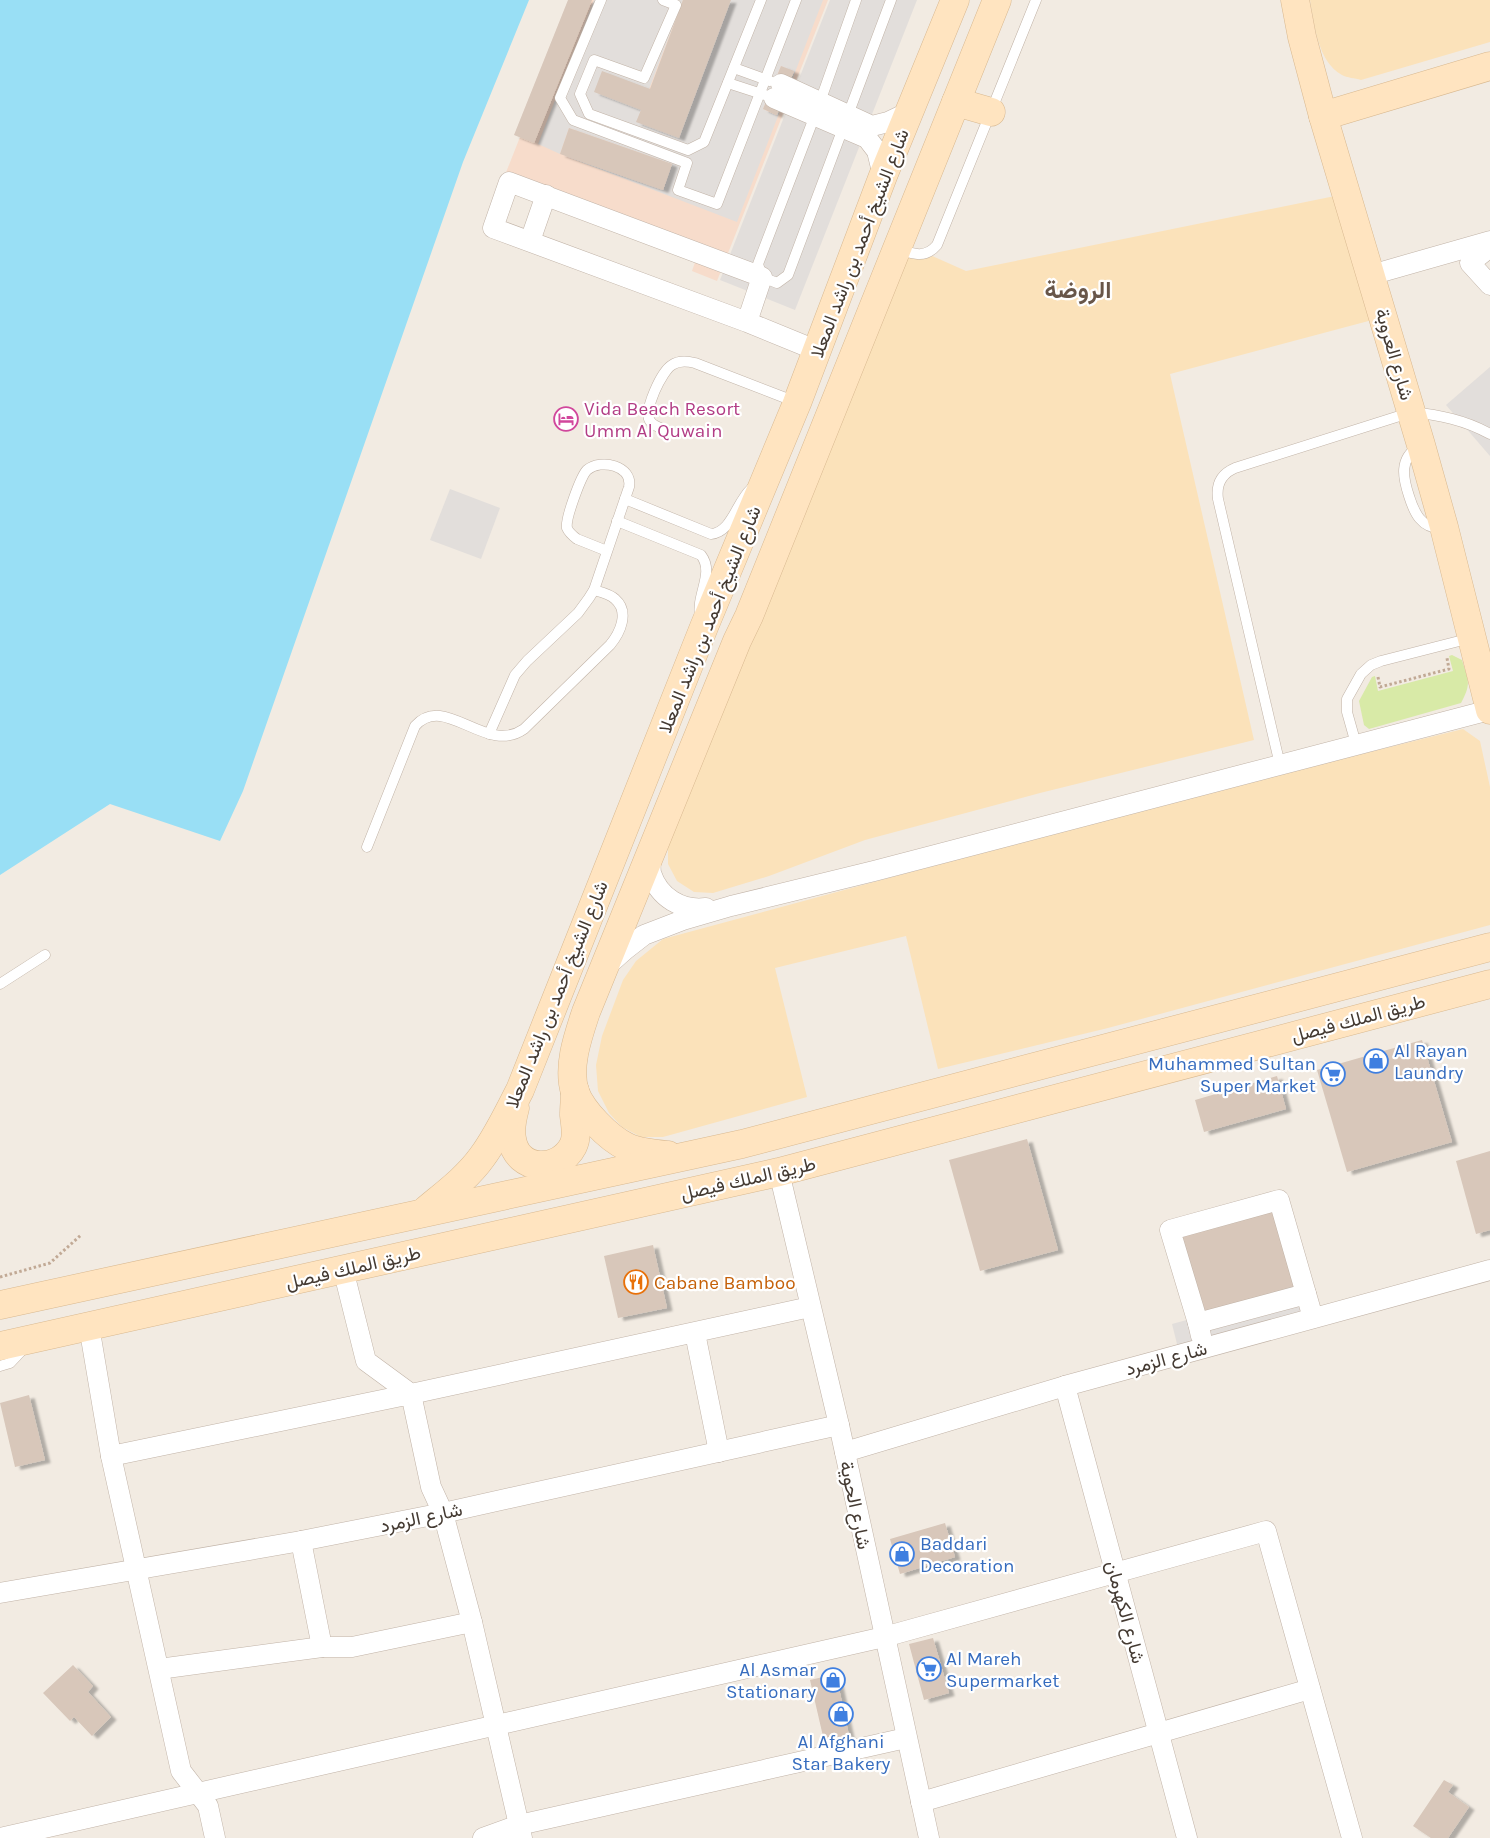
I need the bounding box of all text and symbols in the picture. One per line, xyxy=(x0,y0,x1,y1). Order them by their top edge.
street label: شارع الشيخ أحمد بن راشد المعلا xyxy=(806,126,916,361)
district label: الروضة xyxy=(1045,276,1111,305)
street label: شارع العروبة xyxy=(1369,306,1418,403)
place label: Vida Beach Resort Umm Al Quwain xyxy=(584,398,740,442)
hotel icon: Vida Beach Resort Umm Al Quwain xyxy=(553,406,579,432)
street label: شارع الشيخ أحمد بن راشد المعلا xyxy=(654,503,767,737)
street label: شارع الشيخ أحمد بن راشد المعلا xyxy=(501,878,614,1112)
street label: طريق الملك فيصل xyxy=(1289,990,1428,1047)
place label: Al Rayan Laundry xyxy=(1394,1040,1468,1084)
shop icon: Al Rayan Laundry xyxy=(1363,1048,1389,1074)
place label: Muhammed Sultan Super Market xyxy=(1148,1053,1316,1097)
supermarket icon: Muhammed Sultan Super Market xyxy=(1320,1061,1346,1087)
street label: طريق الملك فيصل xyxy=(678,1153,818,1205)
street label: طريق الملك فيصل xyxy=(283,1242,423,1294)
restaurant icon: Cabane Bamboo xyxy=(623,1269,649,1295)
place label: Cabane Bamboo xyxy=(654,1272,796,1294)
street label: شارع الزمرد xyxy=(1123,1338,1210,1381)
street label: شارع الحوية xyxy=(834,1459,875,1552)
street label: شارع الزمرد xyxy=(378,1499,465,1538)
place label: Baddari Decoration xyxy=(920,1533,1014,1577)
shop icon: Baddari Decoration xyxy=(889,1541,915,1567)
street label: شارع الكهرمان xyxy=(1100,1558,1149,1666)
place label: Al Mareh Supermarket xyxy=(946,1648,1059,1692)
supermarket icon: Al Mareh Supermarket xyxy=(916,1656,942,1682)
place label: Al Asmar Stationary xyxy=(726,1659,816,1703)
shop icon: Al Asmar Stationary xyxy=(820,1667,846,1693)
shop icon: Al Afghani Star Bakery xyxy=(828,1701,854,1727)
place label: Al Afghani Star Bakery xyxy=(792,1731,891,1775)

